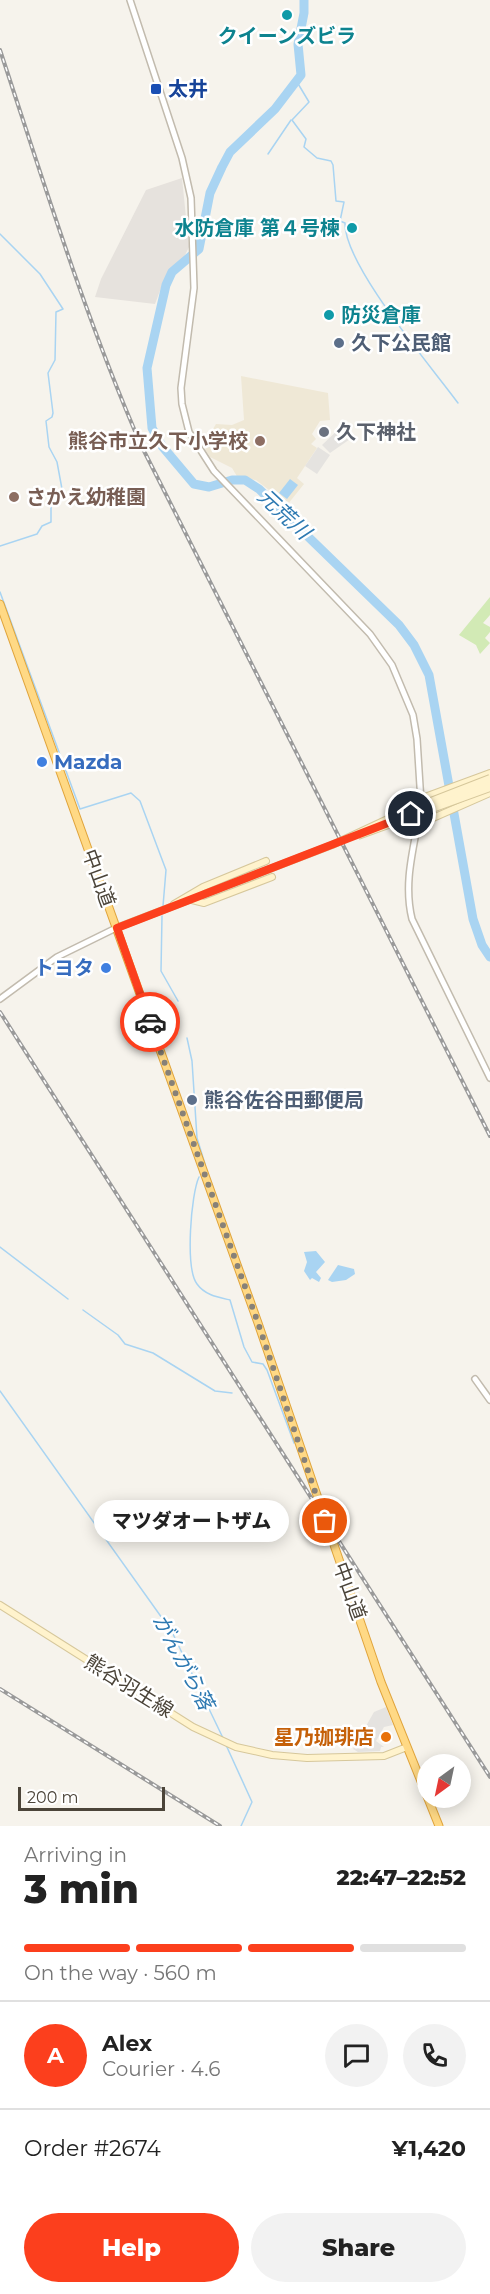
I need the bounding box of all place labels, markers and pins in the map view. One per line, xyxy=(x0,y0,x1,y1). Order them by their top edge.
marker: クイーンズビラ xyxy=(280,8,294,22)
place label: クイーンズビラ xyxy=(218,24,356,48)
place label: 太井 xyxy=(168,77,208,101)
marker: 太井 xyxy=(149,82,163,96)
place label: 水防倉庫 第４号楝 xyxy=(174,216,340,240)
marker: 水防倉庫 第４号楝 xyxy=(345,221,359,235)
place label: 防災倉庫 xyxy=(341,303,421,327)
marker: 防災倉庫 xyxy=(322,308,336,322)
place label: 久下公民館 xyxy=(351,331,451,355)
marker: 久下公民館 xyxy=(332,336,346,350)
place label: 久下神社 xyxy=(336,420,416,444)
marker: 久下神社 xyxy=(317,425,331,439)
place label: 熊谷市立久下小学校 xyxy=(68,429,248,453)
marker: 熊谷市立久下小学校 xyxy=(253,434,267,448)
place label: さかえ幼稚園 xyxy=(26,485,146,509)
marker: さかえ幼稚園 xyxy=(7,490,21,504)
place label: Mazda xyxy=(54,750,122,774)
marker: Mazda xyxy=(35,755,49,769)
pin xyxy=(385,788,436,839)
place label: トヨタ xyxy=(34,956,94,980)
marker: トヨタ xyxy=(99,961,113,975)
place label: 熊谷佐谷田郵便局 xyxy=(204,1088,364,1112)
marker: 熊谷佐谷田郵便局 xyxy=(185,1093,199,1107)
pin xyxy=(299,1495,350,1546)
callout: マツダオートザム xyxy=(94,1500,289,1542)
place label: 星乃珈琲店 xyxy=(274,1725,374,1749)
marker: 星乃珈琲店 xyxy=(379,1730,393,1744)

